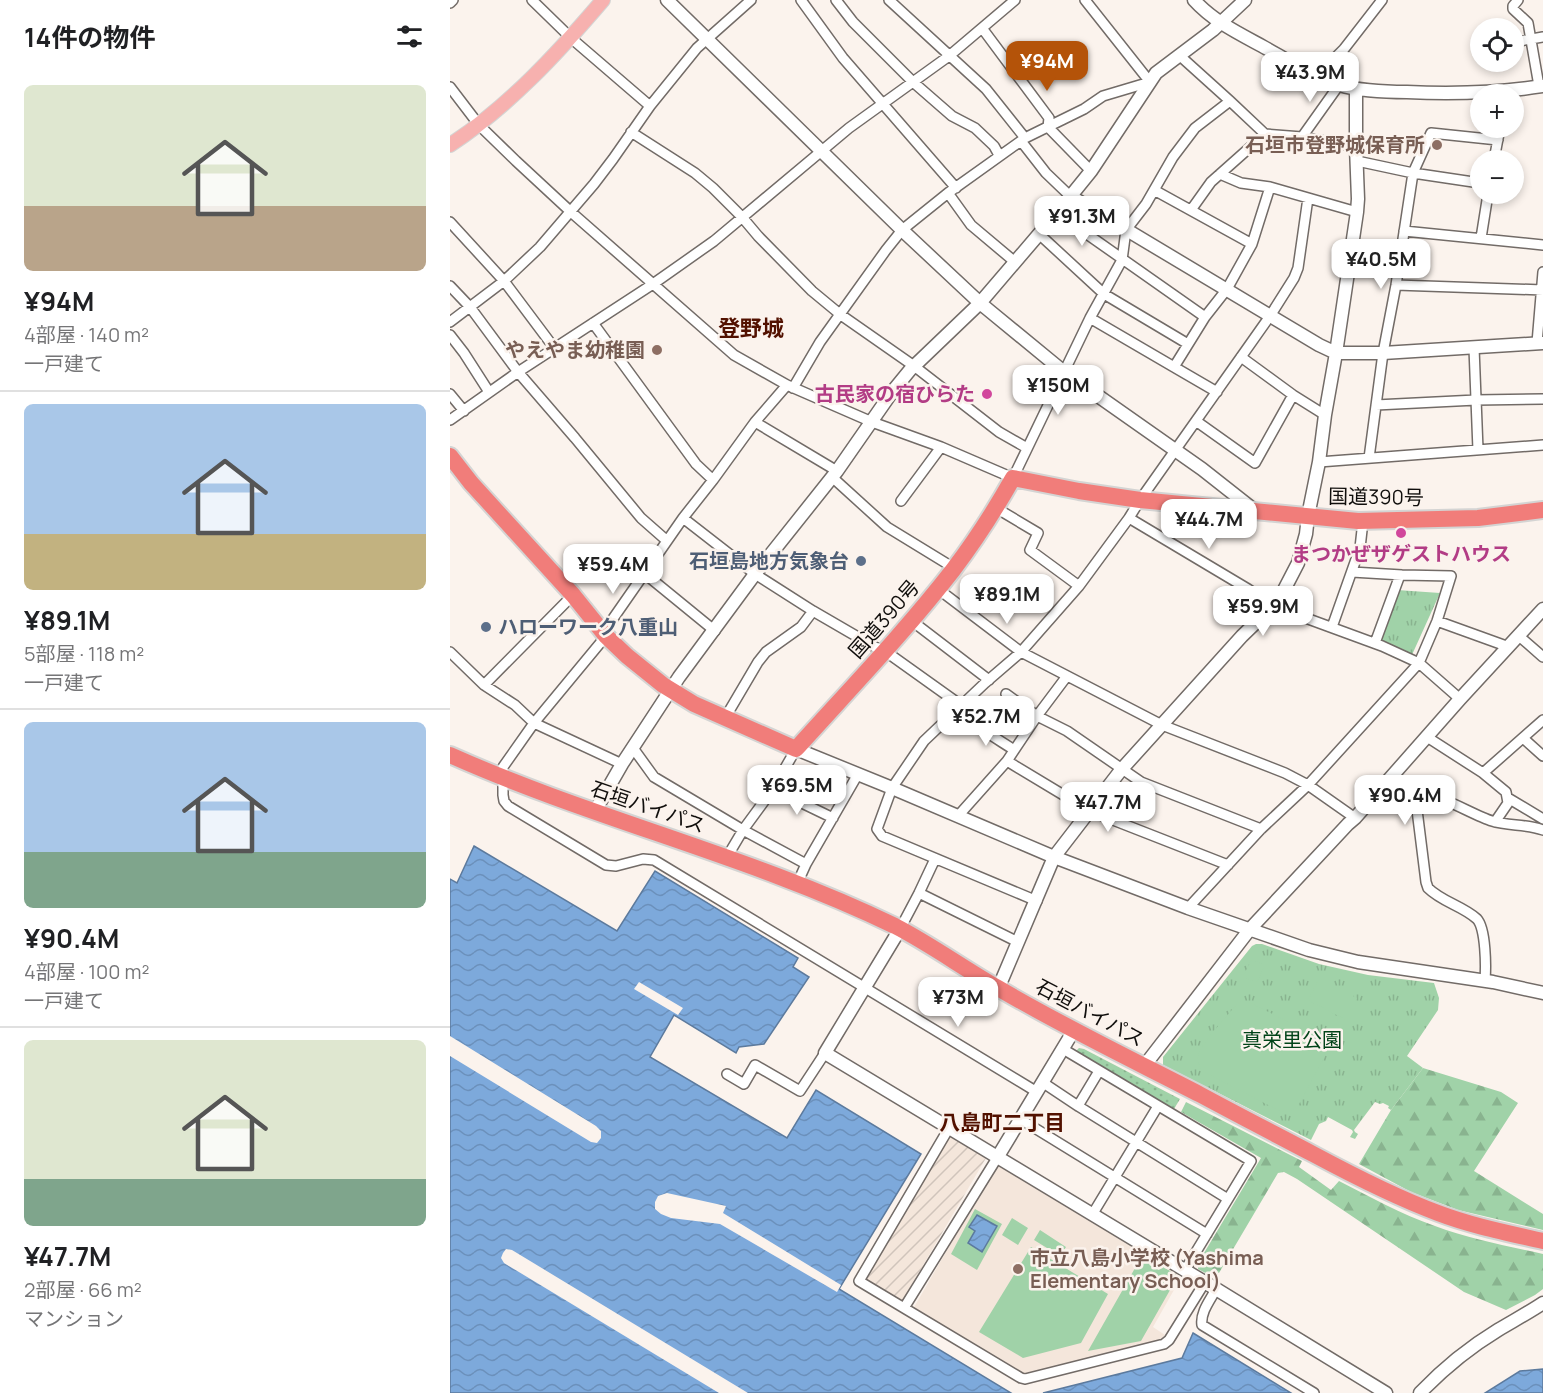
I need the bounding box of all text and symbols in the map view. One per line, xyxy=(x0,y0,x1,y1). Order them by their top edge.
map controls xyxy=(1470,18,1524,204)
button: locate xyxy=(1470,18,1524,72)
text: 14件の物件 xyxy=(24,19,155,55)
icon: filters xyxy=(393,20,426,53)
pin: ¥94M xyxy=(1011,41,1083,92)
text: ¥94M xyxy=(1020,47,1074,74)
pin: ¥43.9M xyxy=(1261,52,1359,103)
text: ¥43.9M xyxy=(1275,58,1345,85)
button: + xyxy=(1470,84,1524,138)
icon: home xyxy=(171,124,279,232)
place label: 石垣市登野城保育所 xyxy=(1245,131,1425,158)
marker: 石垣市登野城保育所 xyxy=(1430,138,1444,152)
button: − xyxy=(1470,150,1524,204)
pin: ¥91.3M xyxy=(1033,196,1131,247)
text: ¥91.3M xyxy=(1048,202,1116,229)
pin: ¥40.5M xyxy=(1332,239,1430,290)
text: ¥40.5M xyxy=(1345,245,1417,272)
text: ¥94M xyxy=(24,283,94,319)
district label: 登野城 xyxy=(718,313,784,343)
text: 4部屋 · 140 m² xyxy=(24,321,149,348)
place label: やえやま幼稚園 xyxy=(505,336,645,363)
marker: やえやま幼稚園 xyxy=(650,343,664,357)
text: 一戸建て xyxy=(24,350,104,377)
pin: ¥150M xyxy=(1016,365,1100,416)
text: ¥150M xyxy=(1027,371,1089,398)
place label: 古民家の宿ひらた xyxy=(815,380,975,407)
marker: 古民家の宿ひらた xyxy=(980,387,994,401)
icon: home xyxy=(171,443,279,551)
street label: 国道390号 xyxy=(1328,482,1424,511)
pin: ¥44.7M xyxy=(1160,499,1258,550)
text: ¥44.7M xyxy=(1175,505,1243,532)
marker: まつかぜザゲストハウス xyxy=(1394,526,1408,540)
place label: まつかぜザゲストハウス xyxy=(1291,540,1511,567)
pin: ¥59.4M xyxy=(564,544,662,595)
place label: 石垣島地方気象台 xyxy=(689,547,849,574)
text: ¥59.4M xyxy=(577,550,649,577)
marker: 石垣島地方気象台 xyxy=(854,554,868,568)
street label: 国道390号 xyxy=(842,574,925,664)
pin: ¥89.1M xyxy=(958,574,1056,625)
text: ¥89.1M xyxy=(974,580,1040,607)
pin: ¥59.9M xyxy=(1214,586,1312,637)
text: ¥59.9M xyxy=(1227,592,1299,619)
text: ¥89.1M xyxy=(24,602,110,638)
place label: ハローワーク八重山 xyxy=(498,613,678,640)
marker: ハローワーク八重山 xyxy=(479,620,493,634)
text: 5部屋 · 118 m² xyxy=(24,640,144,667)
text: 一戸建て xyxy=(24,669,104,696)
pin: ¥52.7M xyxy=(937,696,1035,747)
text: ¥52.7M xyxy=(951,702,1021,729)
icon: home xyxy=(171,761,279,869)
pin: ¥69.5M xyxy=(748,765,846,816)
text: ¥69.5M xyxy=(761,771,833,798)
street label: 石垣バイパス xyxy=(587,774,709,839)
pin: ¥90.4M xyxy=(1356,775,1454,826)
text: ¥90.4M xyxy=(1368,781,1442,808)
pin: ¥47.7M xyxy=(1059,782,1157,833)
text: ¥47.7M xyxy=(1074,788,1142,815)
text: ¥90.4M xyxy=(24,920,119,956)
text: 4部屋 · 100 m² xyxy=(24,958,149,985)
street label: 石垣バイパス xyxy=(1031,973,1149,1053)
pin: ¥73M xyxy=(922,977,994,1028)
text: ¥73M xyxy=(932,983,984,1010)
text: 一戸建て xyxy=(24,987,104,1014)
park label: 真栄里公園 xyxy=(1242,1026,1342,1053)
icon: home xyxy=(171,1079,279,1187)
district label: 八島町二丁目 xyxy=(939,1108,1065,1136)
text: ¥47.7M xyxy=(24,1238,111,1274)
place label: 市立八島小学校 (Yashima Elementary School) xyxy=(1030,1244,1264,1294)
marker: 市立八島小学校 (Yashima Elementary School) xyxy=(1011,1262,1025,1276)
text: 2部屋 · 66 m² xyxy=(24,1276,142,1303)
text: マンション xyxy=(24,1305,124,1332)

